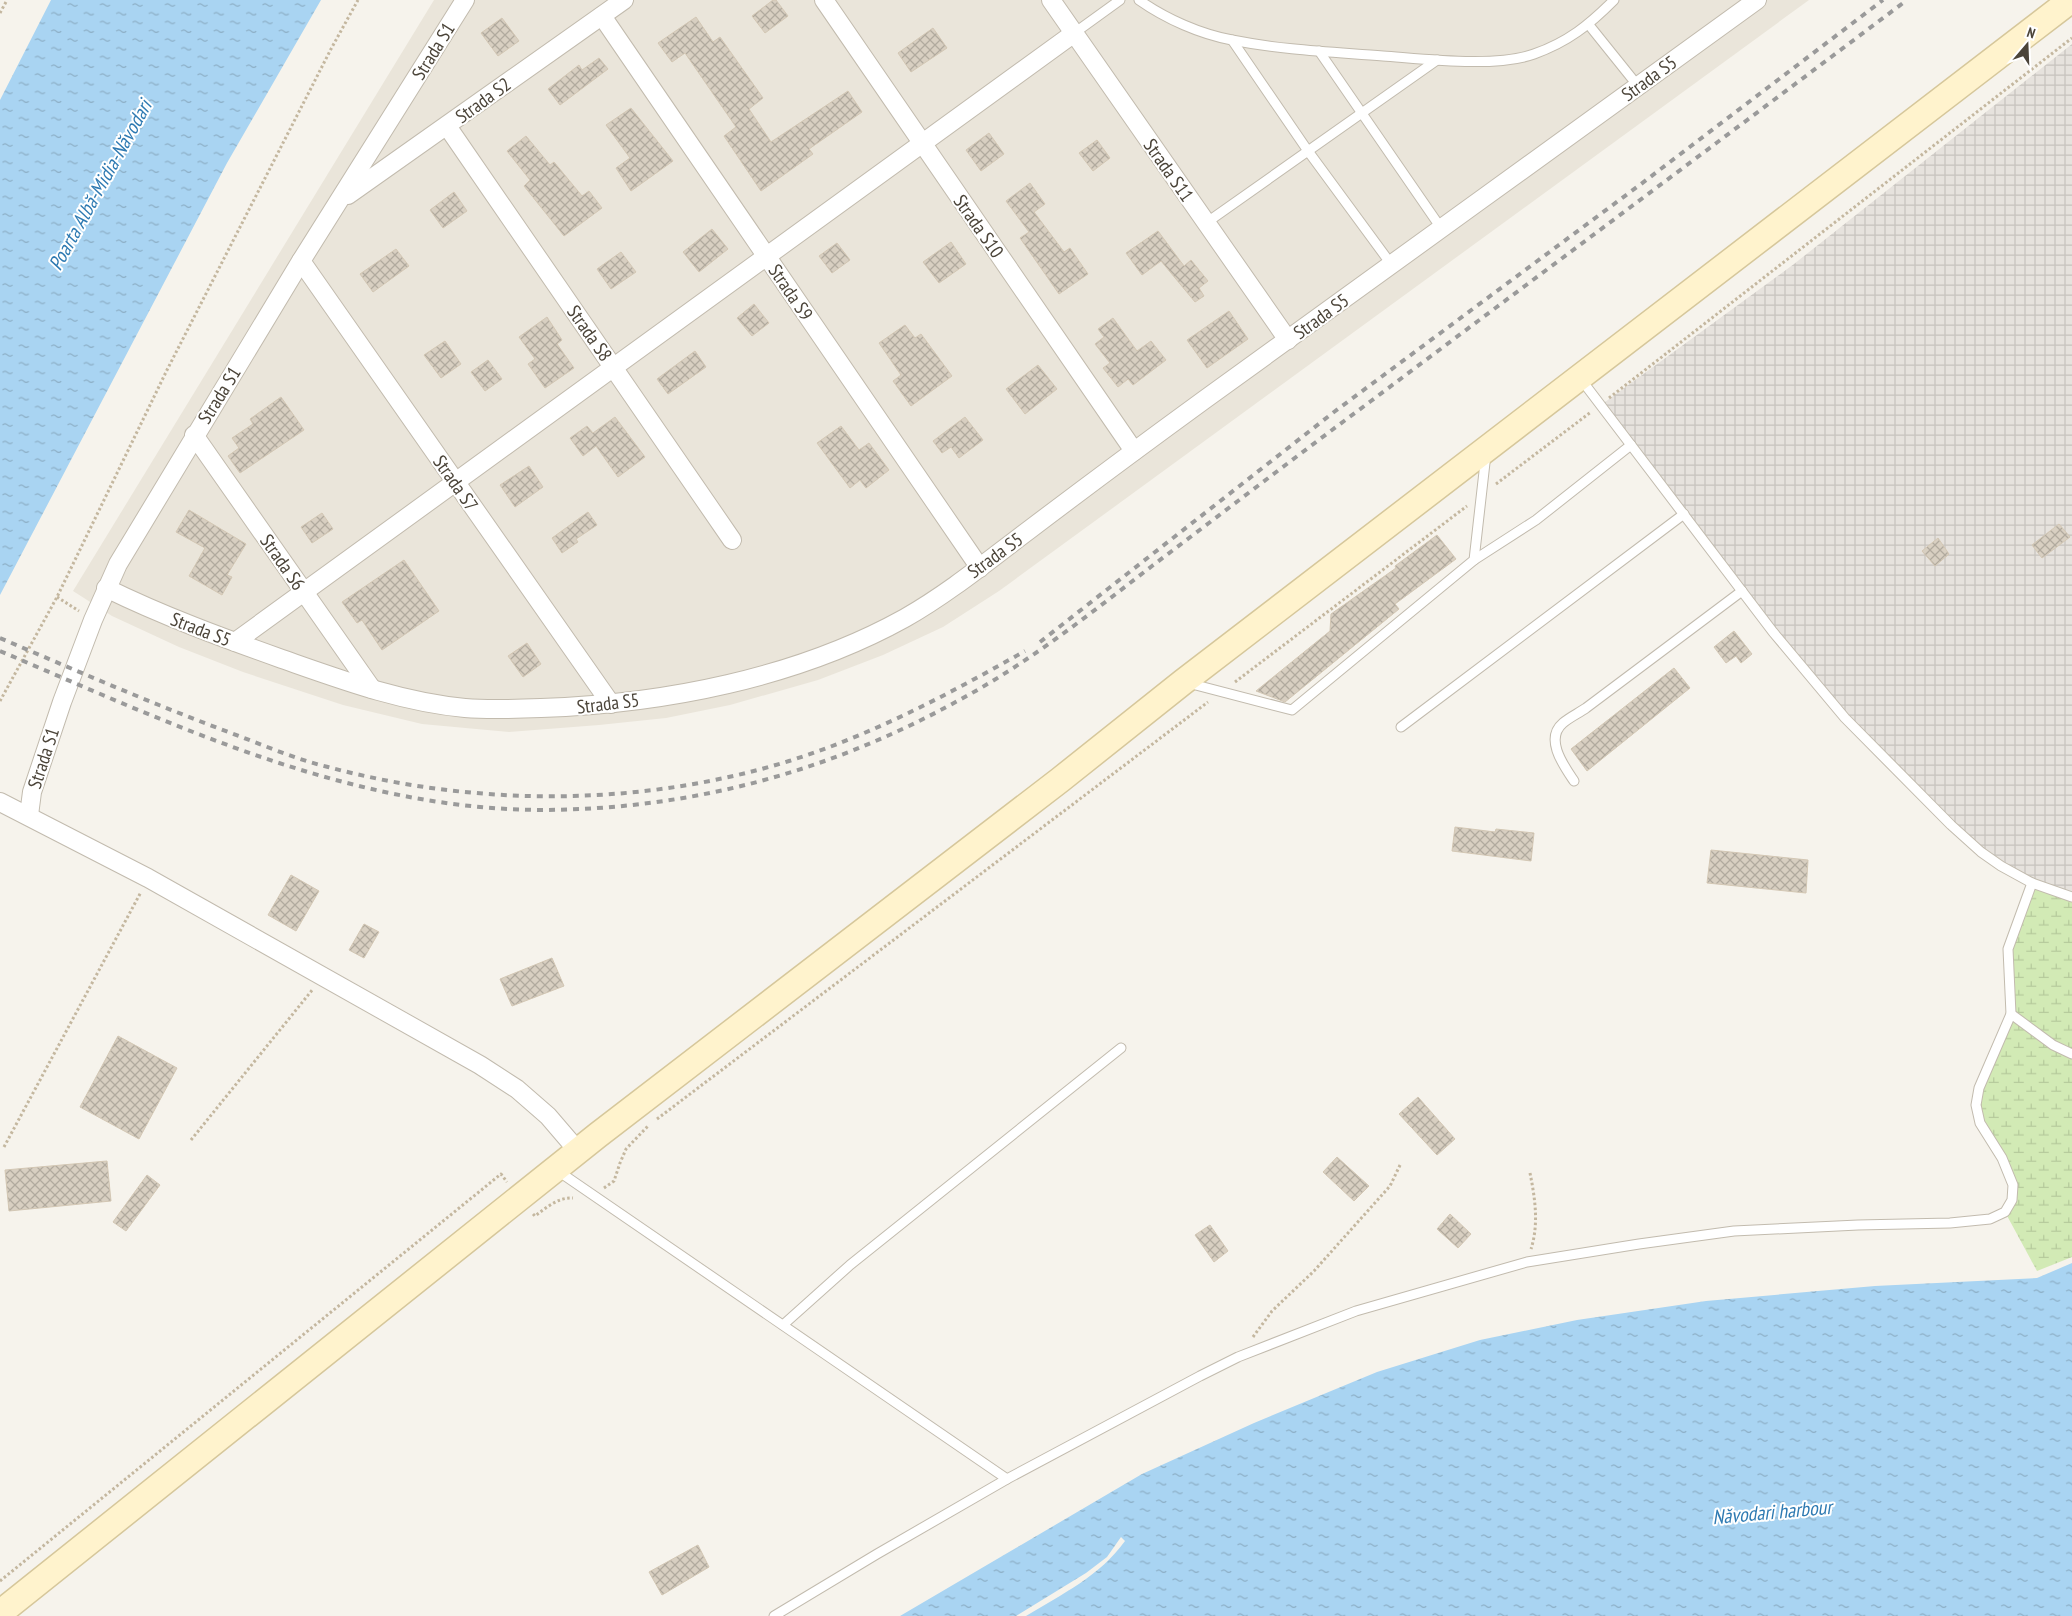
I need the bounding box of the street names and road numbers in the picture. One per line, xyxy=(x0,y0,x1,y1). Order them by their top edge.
street label: Strada S1 xyxy=(406,18,460,84)
street label: Strada S5 xyxy=(1617,50,1681,106)
street label: Strada S2 xyxy=(451,72,515,128)
street label: Strada S11 xyxy=(1139,134,1199,206)
street label: Strada S10 xyxy=(949,190,1009,262)
street label: Strada S9 xyxy=(764,259,818,325)
street label: Strada S5 xyxy=(1289,288,1353,344)
street label: Strada S8 xyxy=(562,300,618,366)
street label: Strada S1 xyxy=(192,362,246,428)
street label: Strada S7 xyxy=(428,450,484,516)
street label: Strada S5 xyxy=(963,527,1027,583)
street label: Strada S6 xyxy=(255,529,311,595)
street label: Strada S5 xyxy=(167,607,235,651)
street label: Strada S5 xyxy=(575,687,641,719)
street label: Strada S1 xyxy=(22,724,64,792)

